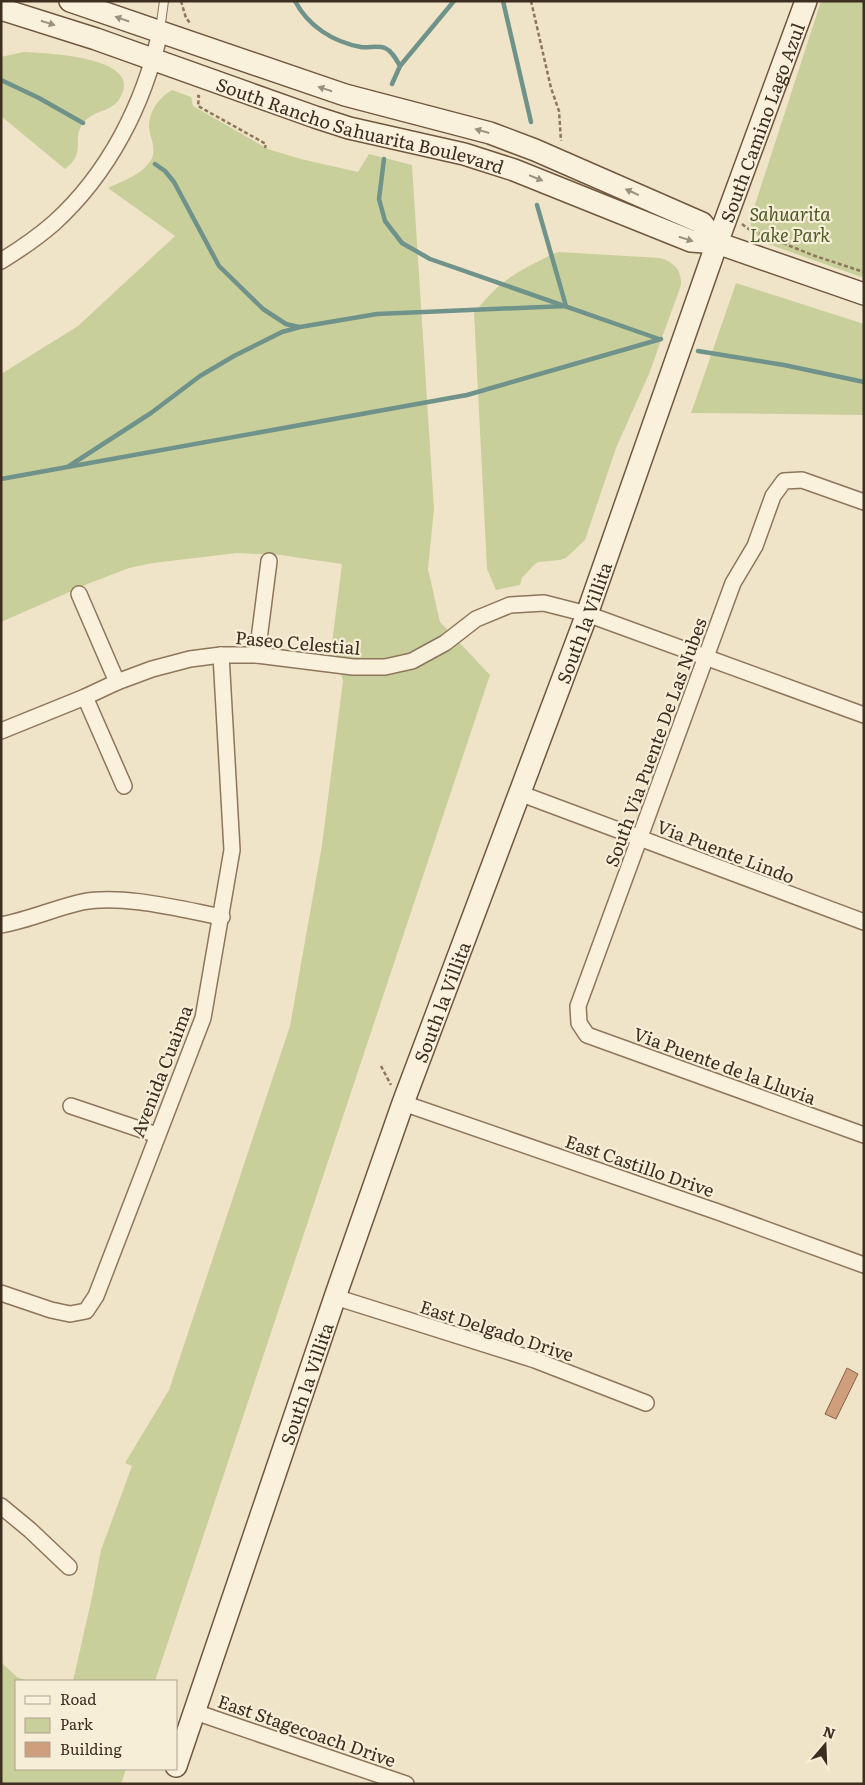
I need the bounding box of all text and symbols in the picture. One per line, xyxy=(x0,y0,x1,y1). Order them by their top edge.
one-way arrow xyxy=(114,15,129,22)
one-way arrow xyxy=(41,19,56,27)
street label: South Camino Lago Azul xyxy=(712,19,810,226)
street label: South Rancho Sahuarita Boulevard xyxy=(213,70,508,180)
one-way arrow xyxy=(317,85,332,93)
one-way arrow xyxy=(474,126,489,134)
one-way arrow xyxy=(529,175,543,183)
one-way arrow xyxy=(625,188,639,196)
park label: Sahuarita Lake Park xyxy=(749,200,831,248)
one-way arrow xyxy=(679,235,694,243)
street label: South la Villita xyxy=(549,558,618,687)
street label: South Via Puente De Las Nubes xyxy=(597,614,713,870)
street label: Paseo Celestial xyxy=(234,623,362,661)
street label: Via Puente Lindo xyxy=(653,812,799,890)
street label: South la Villita xyxy=(406,937,476,1066)
street label: Avenida Cuaima xyxy=(123,1001,199,1141)
street label: Via Puente de la Lluvia xyxy=(630,1019,820,1111)
street label: East Castillo Drive xyxy=(562,1127,718,1203)
street label: East Delgado Drive xyxy=(417,1292,577,1368)
street label: South la Villita xyxy=(272,1318,339,1448)
legend xyxy=(15,1680,178,1770)
text: Road xyxy=(60,1687,96,1710)
street label: East Stagecoach Drive xyxy=(214,1687,400,1773)
text: Park xyxy=(60,1712,94,1735)
north arrow xyxy=(800,1720,850,1770)
text: N xyxy=(821,1720,839,1743)
text: Building xyxy=(60,1737,122,1760)

